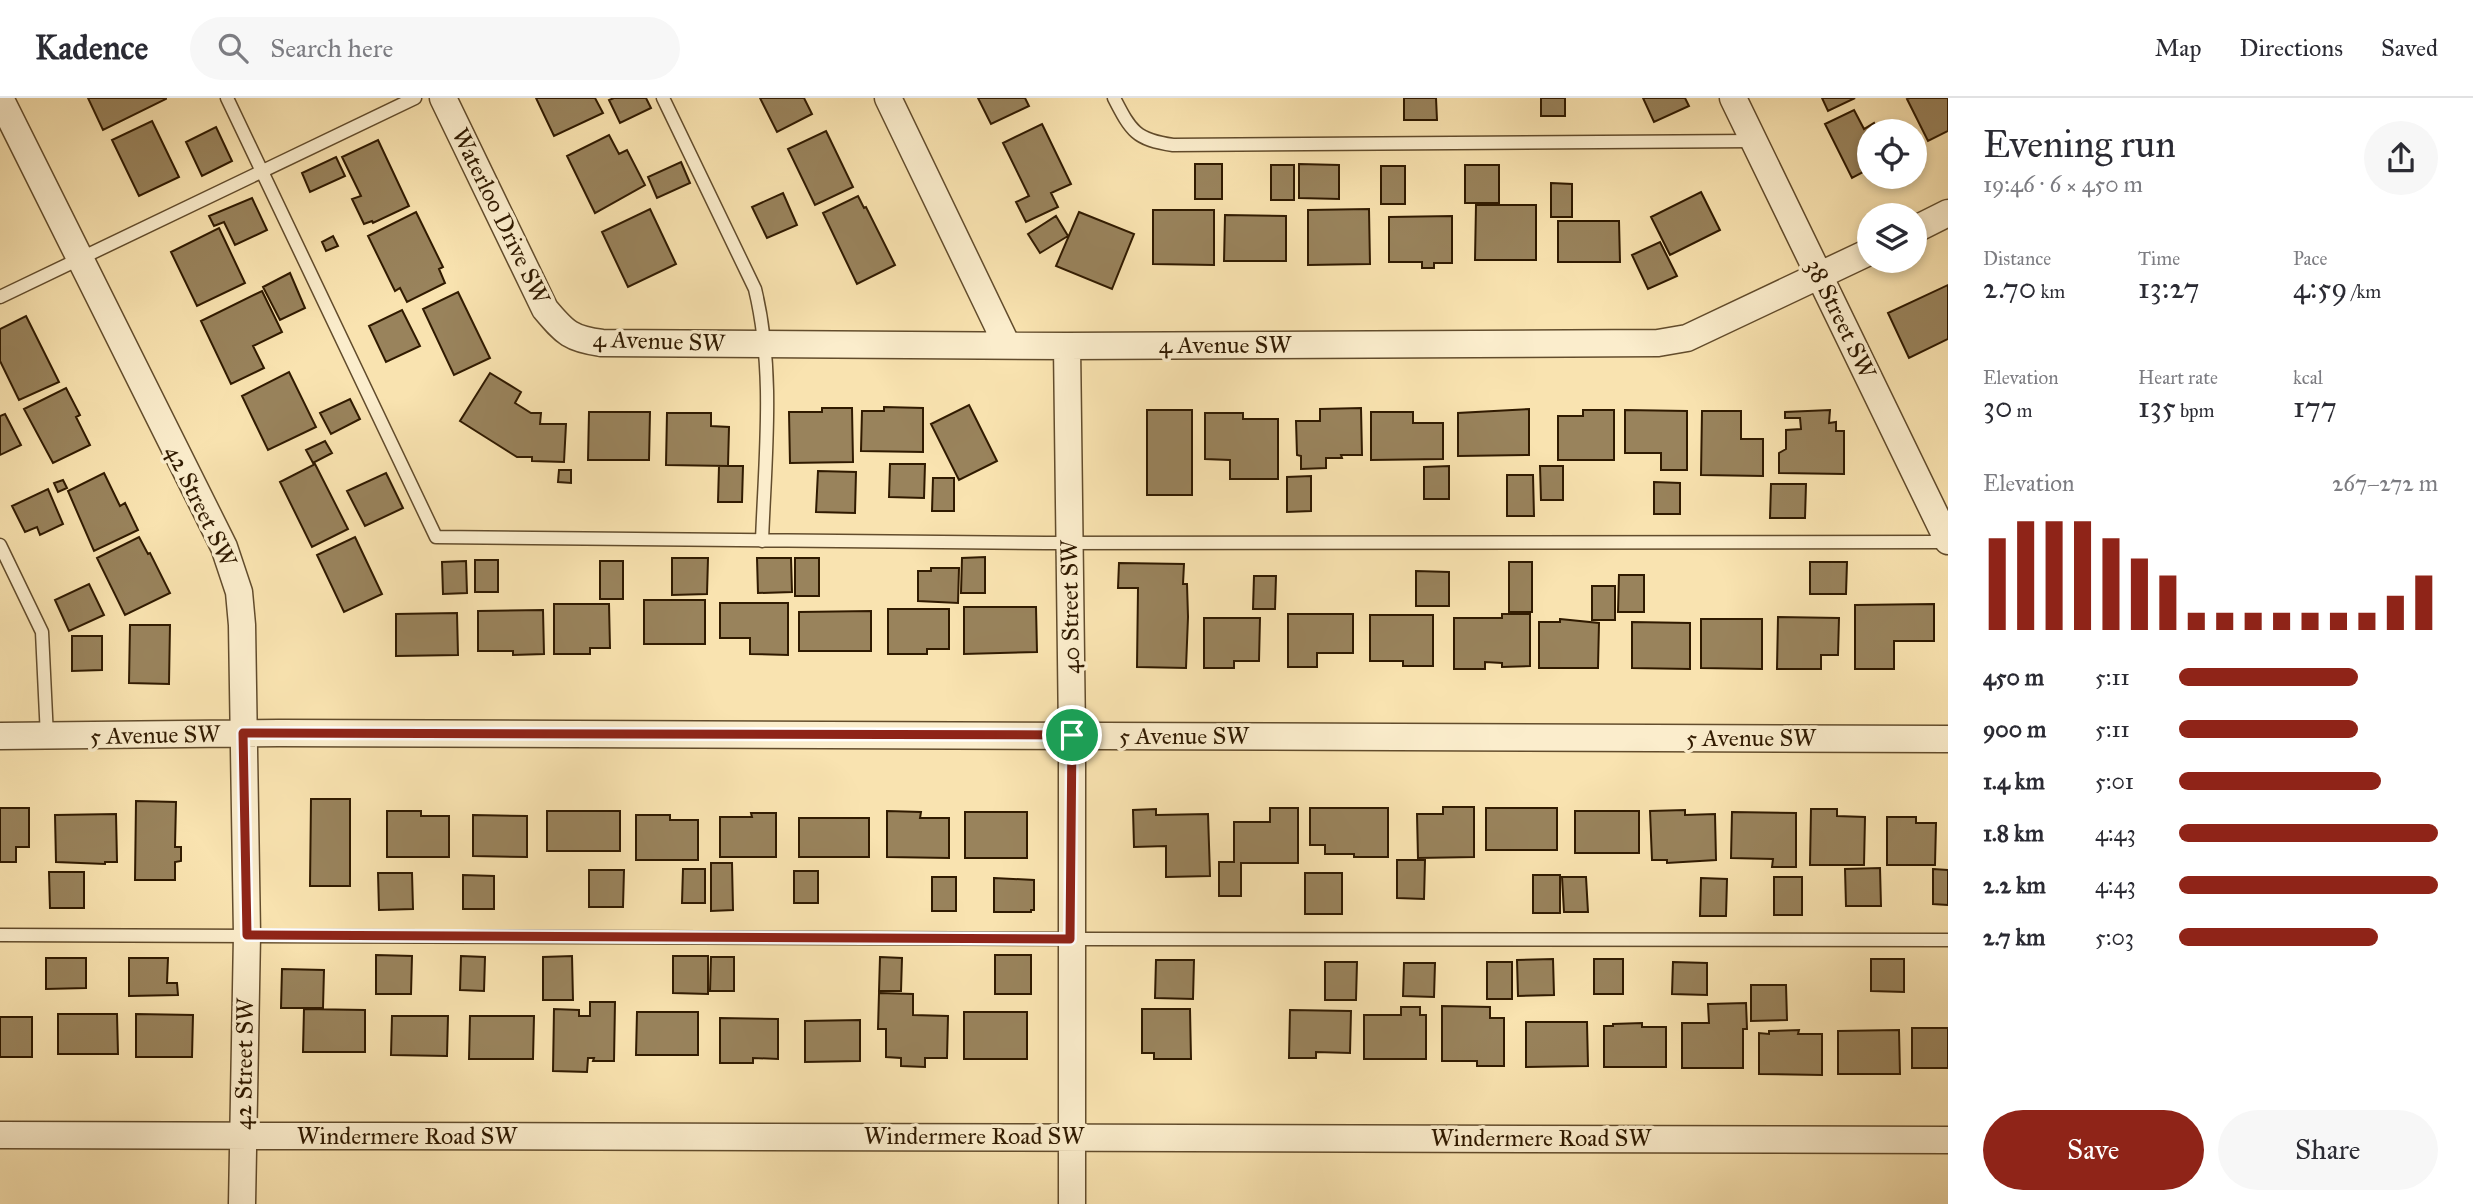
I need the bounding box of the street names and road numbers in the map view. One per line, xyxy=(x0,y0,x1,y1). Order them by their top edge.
street label: Waterloo Drive SW xyxy=(445,123,557,310)
street label: 38 Street SW xyxy=(1799,254,1883,385)
street label: 4 Avenue SW xyxy=(592,324,727,358)
street label: 4 Avenue SW xyxy=(1159,330,1292,360)
street label: 42 Street SW xyxy=(159,440,244,573)
street label: 40 Street SW xyxy=(1054,539,1086,674)
street label: 5 Avenue SW xyxy=(90,719,222,751)
street label: 5 Avenue SW xyxy=(1119,721,1250,751)
street label: 5 Avenue SW xyxy=(1686,723,1817,753)
street label: 42 Street SW xyxy=(228,997,260,1130)
street label: Windermere Road SW xyxy=(297,1121,518,1151)
street label: Windermere Road SW xyxy=(864,1121,1085,1151)
street label: Windermere Road SW xyxy=(1431,1123,1652,1153)

